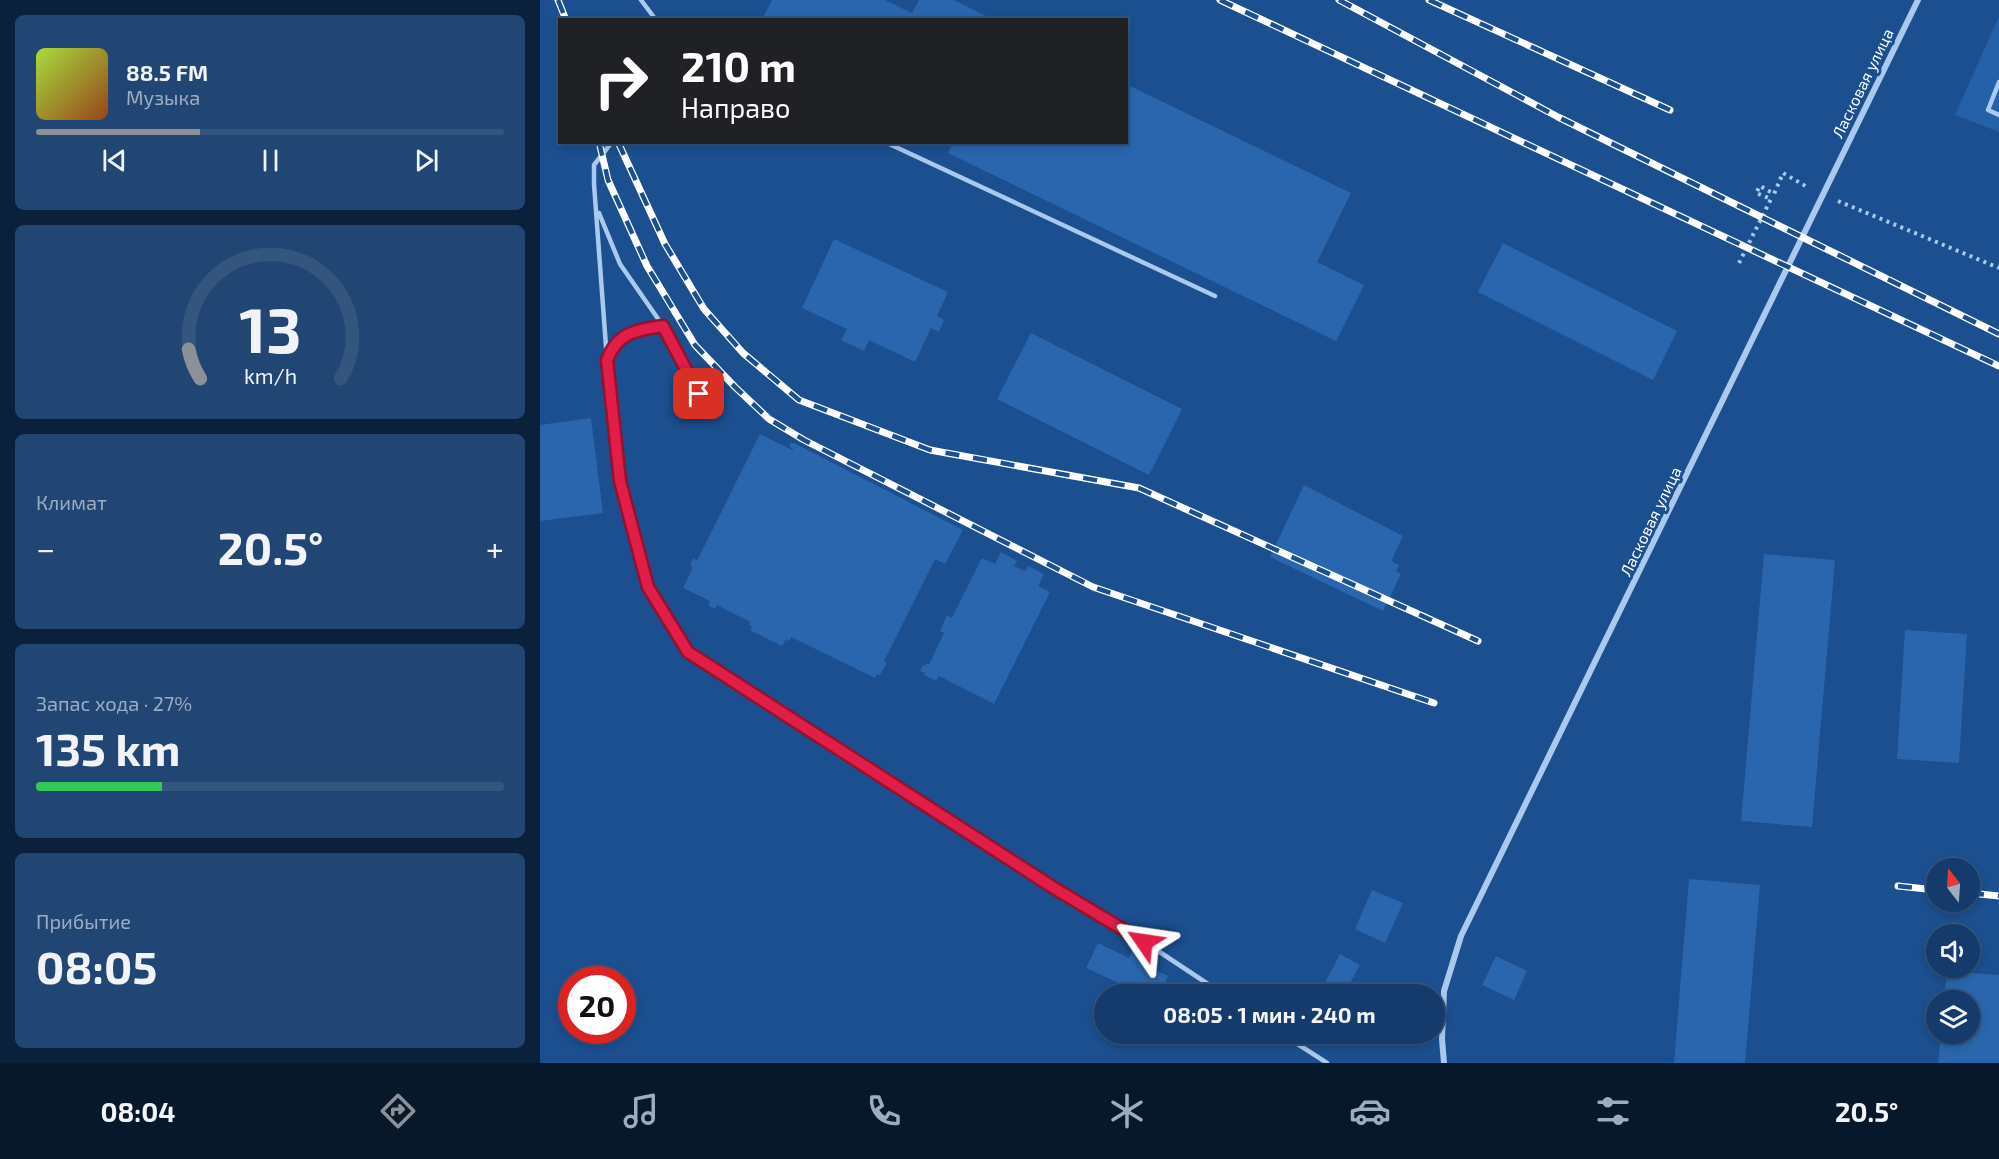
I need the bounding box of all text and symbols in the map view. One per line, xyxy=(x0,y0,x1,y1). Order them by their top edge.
street label: Ласковая улица xyxy=(1827,25,1898,141)
text: 210 m xyxy=(681,40,796,90)
icon: right xyxy=(582,42,660,120)
text: 88.5 FM xyxy=(126,59,208,85)
text: Музыка xyxy=(126,85,200,109)
text: Направо xyxy=(681,91,790,123)
icon: previous xyxy=(98,144,131,177)
icon: pause xyxy=(254,144,287,177)
icon: next xyxy=(410,144,443,177)
text: 13 xyxy=(239,291,301,366)
text: km/h xyxy=(243,363,297,388)
pin xyxy=(673,368,724,419)
icon: arrive xyxy=(682,377,715,410)
street label: Ласковая улица xyxy=(1615,463,1686,579)
text: Климат xyxy=(36,490,107,514)
text: 20.5° xyxy=(218,520,323,574)
text: − xyxy=(36,528,55,568)
text: + xyxy=(486,528,504,568)
text: Запас хода · 27% xyxy=(36,691,192,715)
text: 135 km xyxy=(36,721,180,775)
north arrow xyxy=(1926,858,1980,912)
map controls xyxy=(1926,858,1980,1044)
text: Прибытие xyxy=(36,909,131,933)
position arrow xyxy=(1112,910,1176,974)
button: sound xyxy=(1926,924,1980,978)
text: 08:05 xyxy=(36,939,157,993)
speed limit sign: 20 xyxy=(558,966,636,1044)
button: layers xyxy=(1926,990,1980,1044)
text: 08:05 · 1 мин · 240 m xyxy=(1163,1001,1376,1027)
icon: directions xyxy=(377,1090,419,1132)
icon: music xyxy=(620,1090,662,1132)
icon: phone xyxy=(863,1090,905,1132)
icon: climate xyxy=(1106,1090,1148,1132)
icon: car xyxy=(1349,1090,1391,1132)
icon: filters xyxy=(1592,1090,1634,1132)
text: 08:04 xyxy=(101,1095,176,1127)
text: 20.5° xyxy=(1835,1095,1898,1127)

